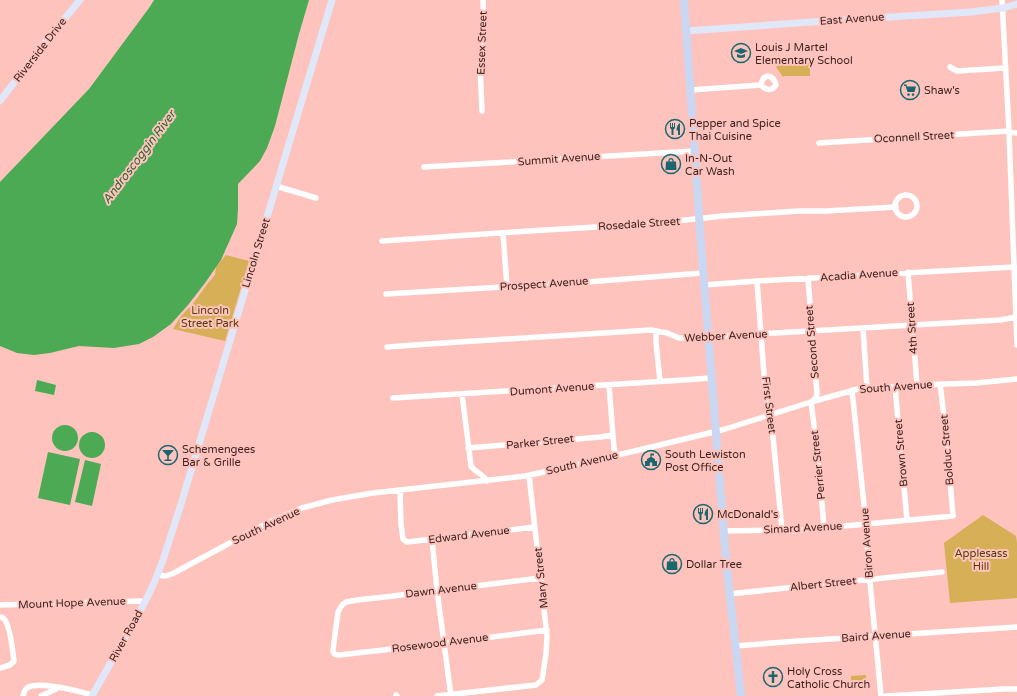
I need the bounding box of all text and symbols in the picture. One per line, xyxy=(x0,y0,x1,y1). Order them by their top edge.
street label: East Avenue xyxy=(819,10,885,28)
street label: Essex Street xyxy=(474,11,490,75)
street label: Riverside Drive xyxy=(11,15,69,85)
place label: Louis J Martel Elementary School xyxy=(755,41,853,67)
school or university icon: Louis J Martel Elementary School xyxy=(730,42,752,64)
supermarket icon: Shaw's xyxy=(899,79,921,101)
place label: Shaw's xyxy=(924,84,960,97)
water label: Androscoggin River xyxy=(100,107,179,206)
place label: Pepper and Spice Thai Cuisine xyxy=(689,117,781,143)
restaurant icon: Pepper and Spice Thai Cuisine xyxy=(664,118,686,140)
street label: Oconnell Street xyxy=(873,128,955,146)
street label: Summit Avenue xyxy=(517,150,601,168)
place label: In-N-Out Car Wash xyxy=(685,152,735,178)
shop icon: In-N-Out Car Wash xyxy=(660,153,682,175)
street label: Rosedale Street xyxy=(597,215,681,233)
street label: Lincoln Street xyxy=(239,217,273,289)
street label: Acadia Avenue xyxy=(820,266,898,284)
street label: Prospect Avenue xyxy=(499,274,589,294)
street label: 4th Street xyxy=(904,302,920,354)
park label: Lincoln Street Park xyxy=(181,304,239,330)
street label: Second Street xyxy=(802,305,822,379)
street label: Webber Avenue xyxy=(684,327,768,345)
street label: First Street xyxy=(759,376,779,434)
street label: South Avenue xyxy=(859,378,933,396)
street label: Dumont Avenue xyxy=(509,380,595,398)
street label: Bolduc Street xyxy=(937,414,957,486)
street label: Brown Street xyxy=(892,419,910,487)
street label: Perrier Street xyxy=(808,430,828,500)
street label: Parker Street xyxy=(505,432,575,452)
place label: Schemengees Bar & Grille xyxy=(182,443,255,469)
bar icon: Schemengees Bar & Grille xyxy=(157,444,179,466)
street label: South Avenue xyxy=(545,448,619,478)
place label: South Lewiston Post Office xyxy=(665,448,746,474)
public building icon: South Lewiston Post Office xyxy=(640,449,662,471)
restaurant icon: McDonald's xyxy=(692,503,714,525)
street label: South Avenue xyxy=(230,505,302,547)
place label: McDonald's xyxy=(717,508,778,521)
street label: Biron Avenue xyxy=(858,508,876,578)
street label: Simard Avenue xyxy=(763,519,843,537)
street label: Edward Avenue xyxy=(428,524,510,546)
street label: Mary Street xyxy=(531,547,551,609)
park label: Applesass Hill xyxy=(954,547,1008,573)
shop icon: Dollar Tree xyxy=(661,553,683,575)
place label: Dollar Tree xyxy=(686,558,742,571)
street label: Albert Street xyxy=(789,574,857,594)
street label: Dawn Avenue xyxy=(405,579,477,601)
street label: Mount Hope Avenue xyxy=(18,595,126,611)
street label: River Road xyxy=(106,608,146,664)
street label: Baird Avenue xyxy=(841,627,911,645)
street label: Rosewood Avenue xyxy=(391,631,489,655)
place label: Holy Cross Catholic Church xyxy=(787,665,870,691)
church icon: Holy Cross Catholic Church xyxy=(762,666,784,688)

